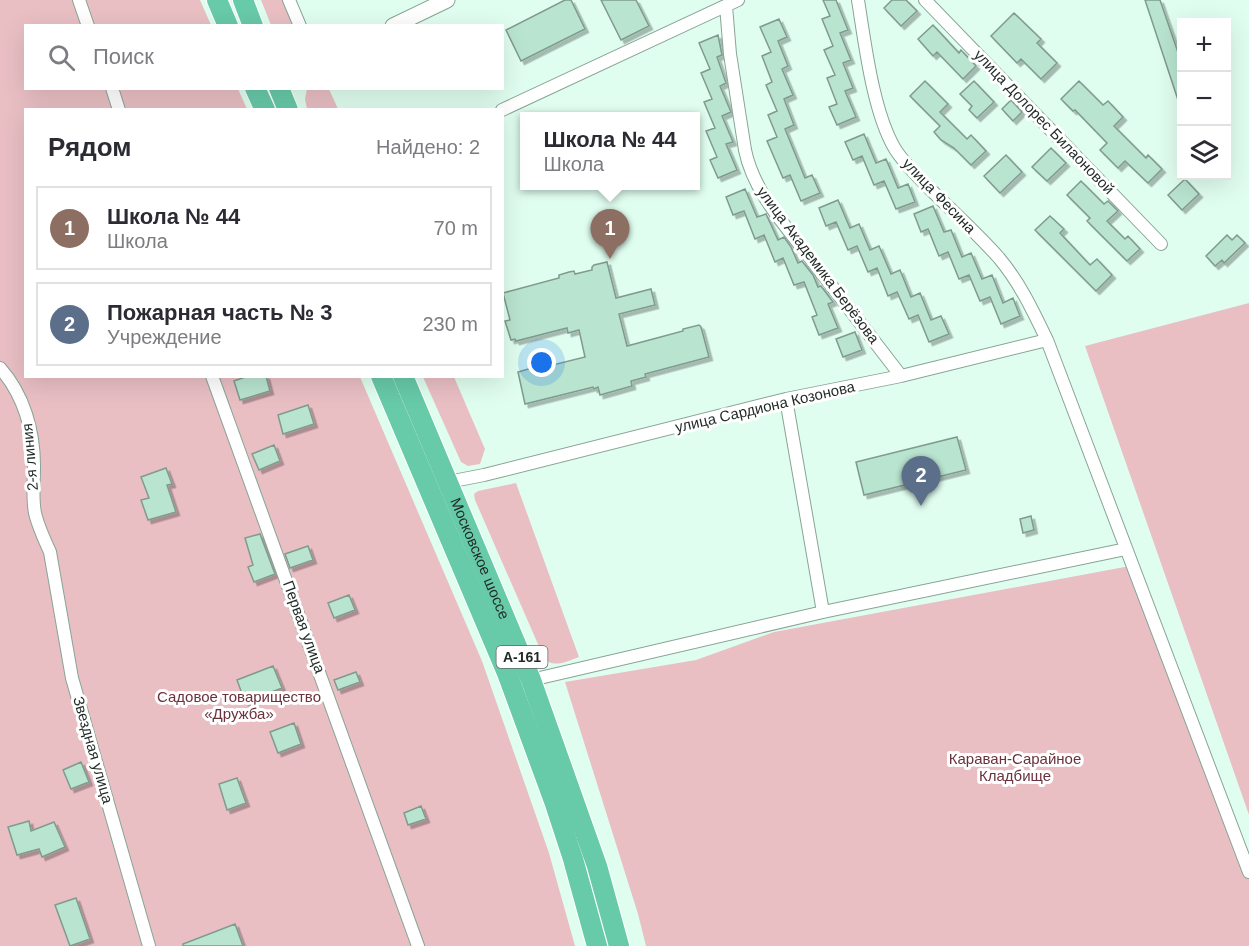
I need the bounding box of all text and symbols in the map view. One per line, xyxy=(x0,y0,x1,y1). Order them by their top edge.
map controls xyxy=(1177,18,1231,180)
button: + xyxy=(1177,18,1231,72)
search box xyxy=(24,24,504,90)
icon: search xyxy=(45,41,78,74)
text: Поиск xyxy=(93,44,154,69)
street label: улица Долорес Билаоновой xyxy=(971,46,1118,197)
button: − xyxy=(1177,72,1231,126)
popup xyxy=(520,112,700,190)
button: layers xyxy=(1177,126,1231,180)
text: Школа № 44 xyxy=(543,127,677,152)
text: Рядом xyxy=(48,132,131,162)
text: Найдено: 2 xyxy=(376,136,480,158)
text: Школа xyxy=(543,153,604,175)
street label: улица Фесина xyxy=(899,155,980,237)
street label: улица Академика Берёзова xyxy=(754,183,883,347)
text: Школа № 44 xyxy=(107,204,240,229)
pin: 1 xyxy=(590,210,630,259)
text: 1 xyxy=(64,217,75,239)
text: 70 m xyxy=(434,217,478,239)
text: Школа xyxy=(107,230,168,252)
text: Пожарная часть № 3 xyxy=(107,300,333,325)
text: 2 xyxy=(64,313,75,335)
text: 230 m xyxy=(422,313,478,335)
text: Учреждение xyxy=(107,326,222,348)
your location xyxy=(527,348,556,377)
street label: улица Сардиона Козонова xyxy=(673,377,857,435)
street label: 2-я линия xyxy=(18,423,41,491)
pin: 2 xyxy=(902,456,940,506)
street label: Московское шоссе xyxy=(447,495,513,622)
street label: Первая улица xyxy=(280,578,329,676)
road number: А-161 xyxy=(496,646,548,668)
park label: Садовое товарищество «Дружба» xyxy=(157,688,321,722)
street label: Звездная улица xyxy=(70,694,117,806)
park label: Караван-Сарайное Кладбище xyxy=(949,750,1081,784)

